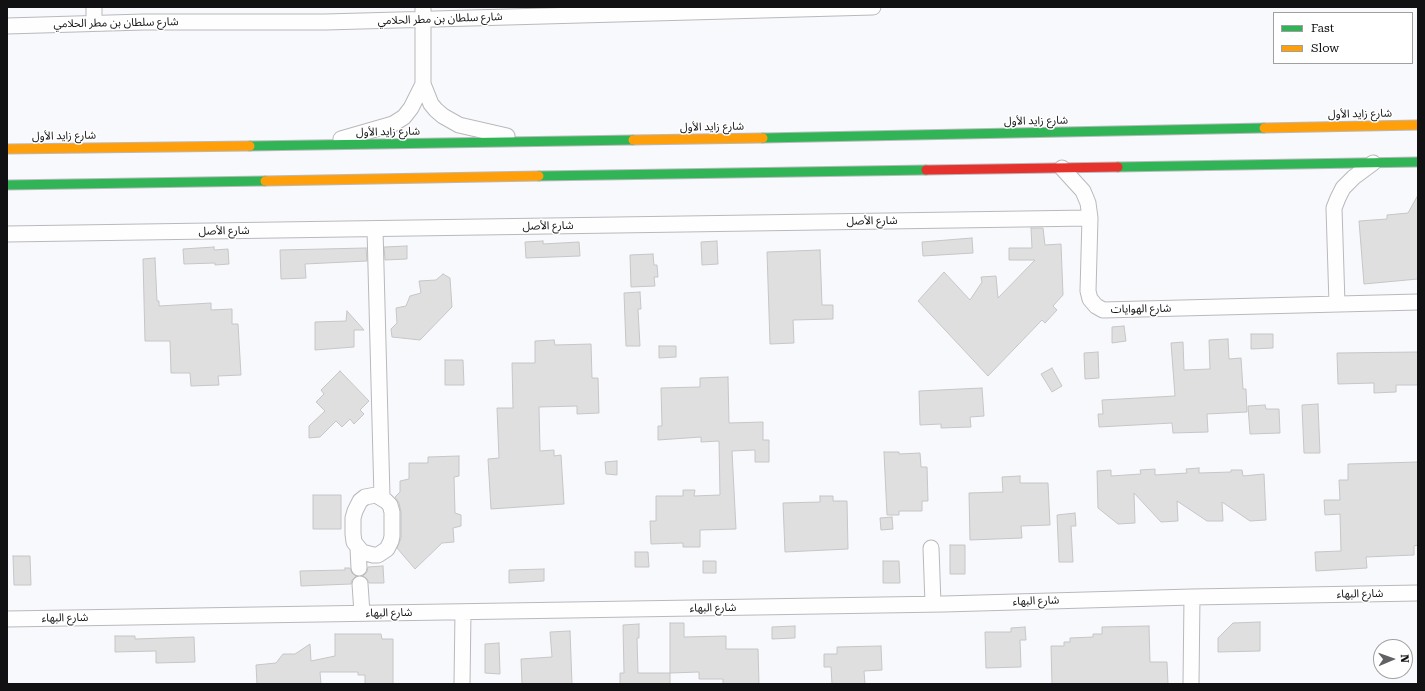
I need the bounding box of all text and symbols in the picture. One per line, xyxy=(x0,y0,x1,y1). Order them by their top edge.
street label: شارع سلطان بن مطر الحلامي xyxy=(377,10,503,28)
legend xyxy=(1273,12,1413,64)
street label: شارع سلطان بن مطر الحلامي xyxy=(53,15,179,31)
text: Fast xyxy=(1311,21,1334,35)
text: Slow xyxy=(1311,41,1339,55)
street label: شارع زايد الأول xyxy=(1328,107,1392,121)
street label: شارع زايد الأول xyxy=(1004,114,1068,128)
street label: شارع زايد الأول xyxy=(680,120,744,134)
street label: شارع زايد الأول xyxy=(356,125,420,139)
street label: شارع زايد الأول xyxy=(32,129,96,143)
street label: شارع الأصل xyxy=(846,214,898,228)
street label: شارع الأصل xyxy=(522,219,574,233)
street label: شارع الأصل xyxy=(198,224,250,238)
street label: شارع الهوايات xyxy=(1111,302,1171,316)
street label: شارع البهاء xyxy=(1337,587,1383,601)
street label: شارع البهاء xyxy=(1012,594,1060,608)
street label: شارع البهاء xyxy=(690,601,736,615)
street label: شارع البهاء xyxy=(366,606,412,620)
street label: شارع البهاء xyxy=(42,611,88,625)
north arrow xyxy=(1373,639,1413,679)
text: N xyxy=(1398,654,1411,663)

